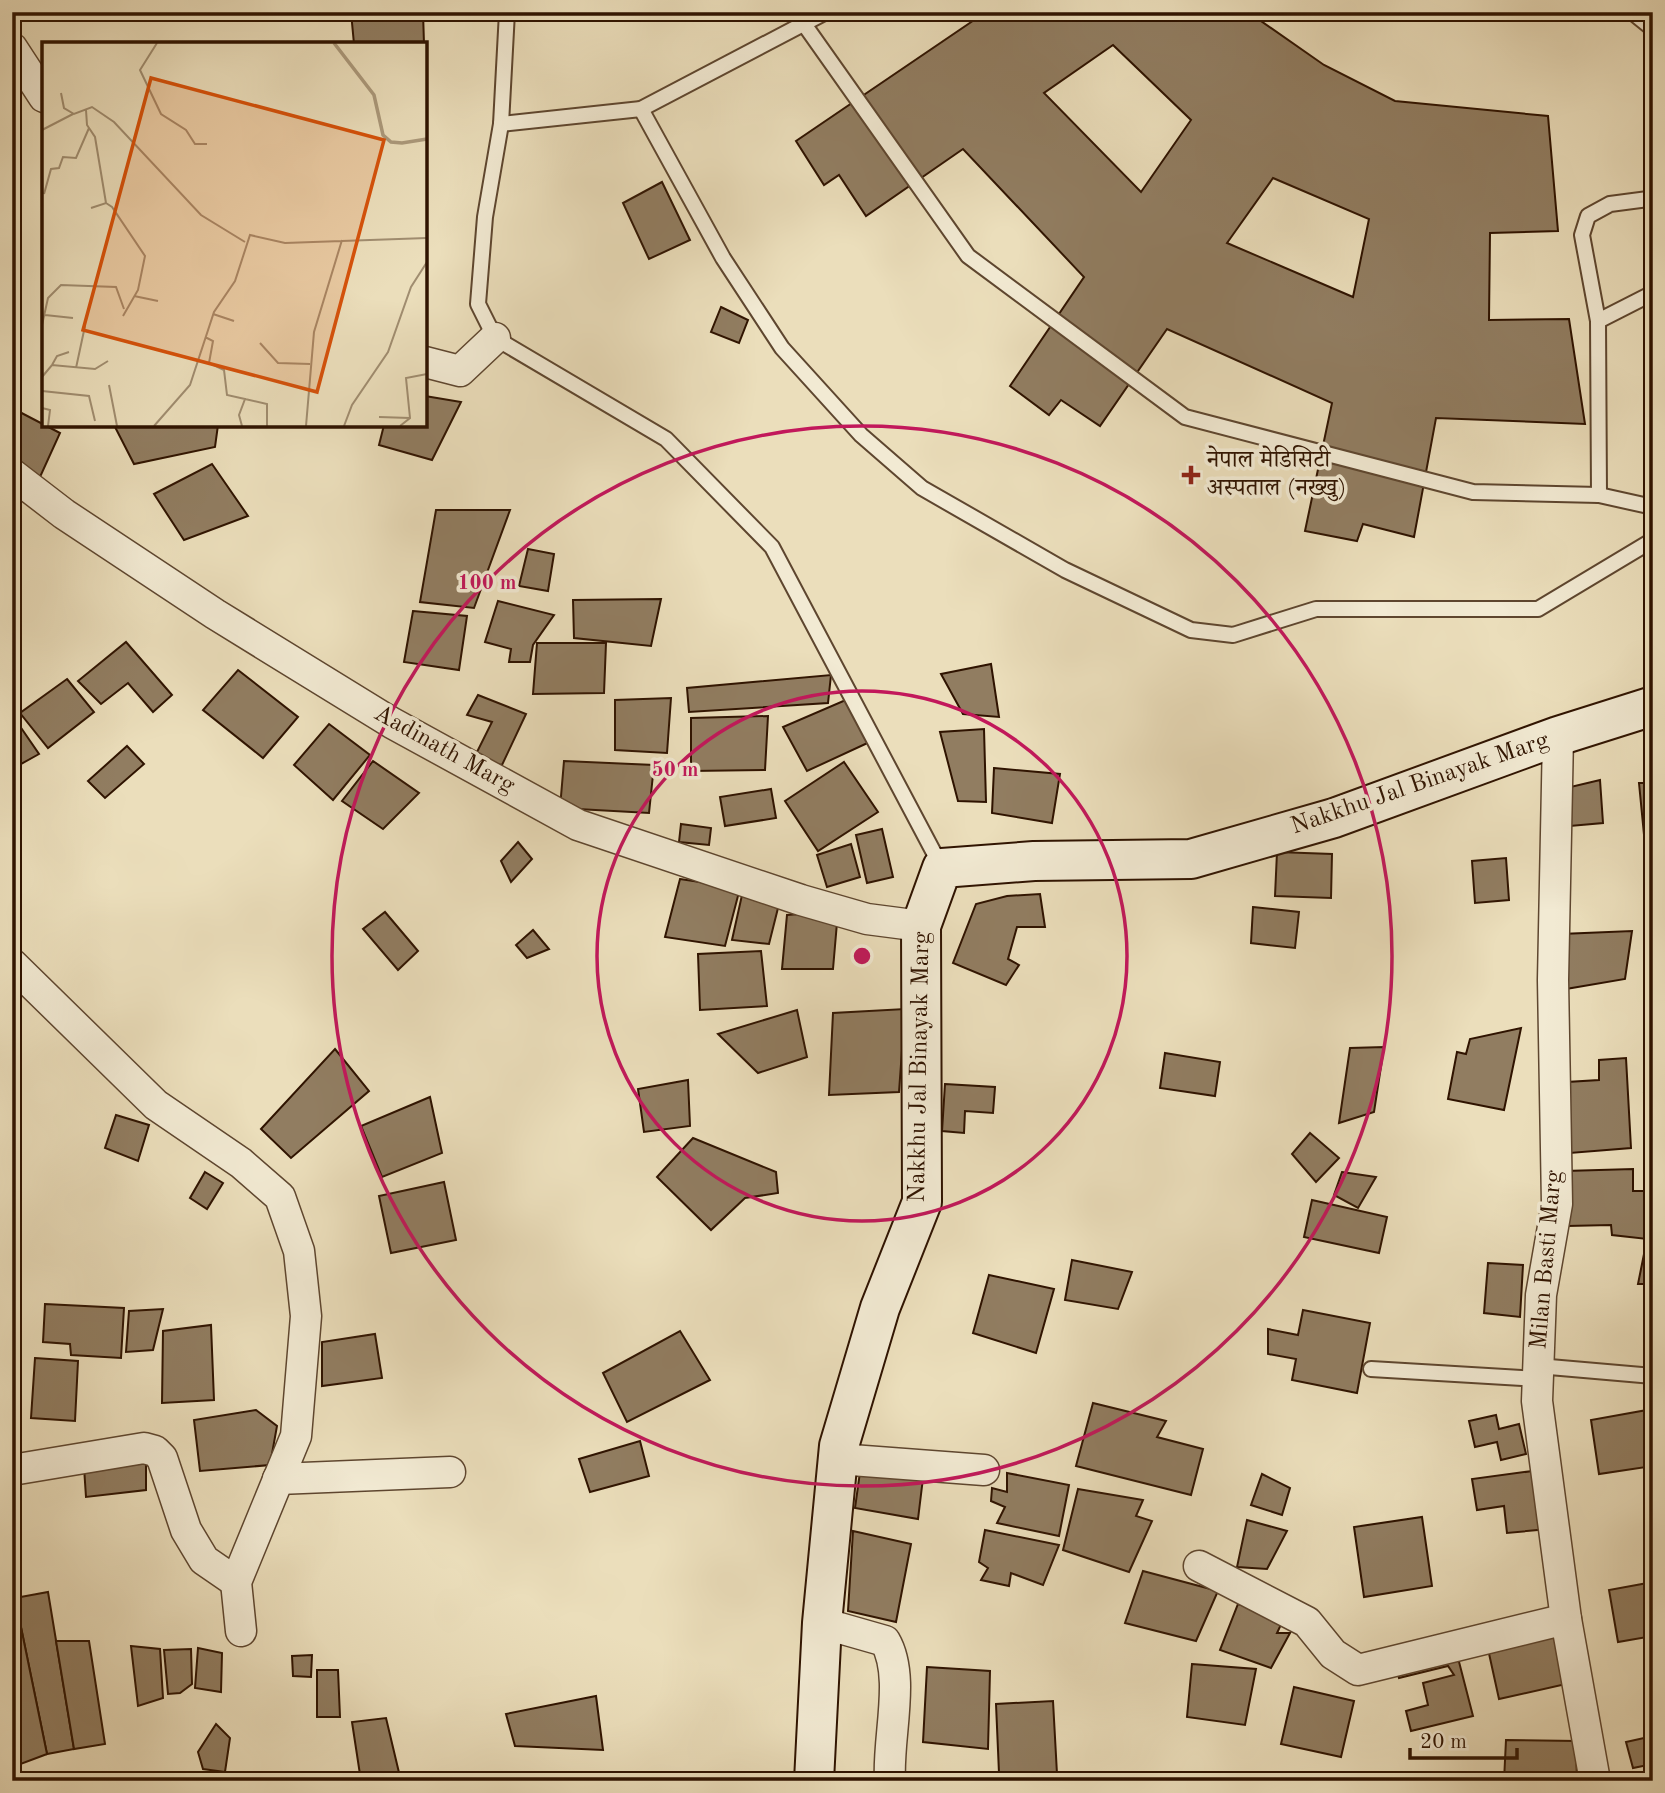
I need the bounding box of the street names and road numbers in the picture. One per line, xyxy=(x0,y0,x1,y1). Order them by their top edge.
street label: Aadinath Marg xyxy=(370,701,518,799)
street label: Nakkhu Jal Binayak Marg xyxy=(1288,729,1552,839)
street label: Nakkhu Jal Binayak Marg xyxy=(906,931,934,1203)
street label: Milan Basti Marg xyxy=(1527,1169,1567,1351)

